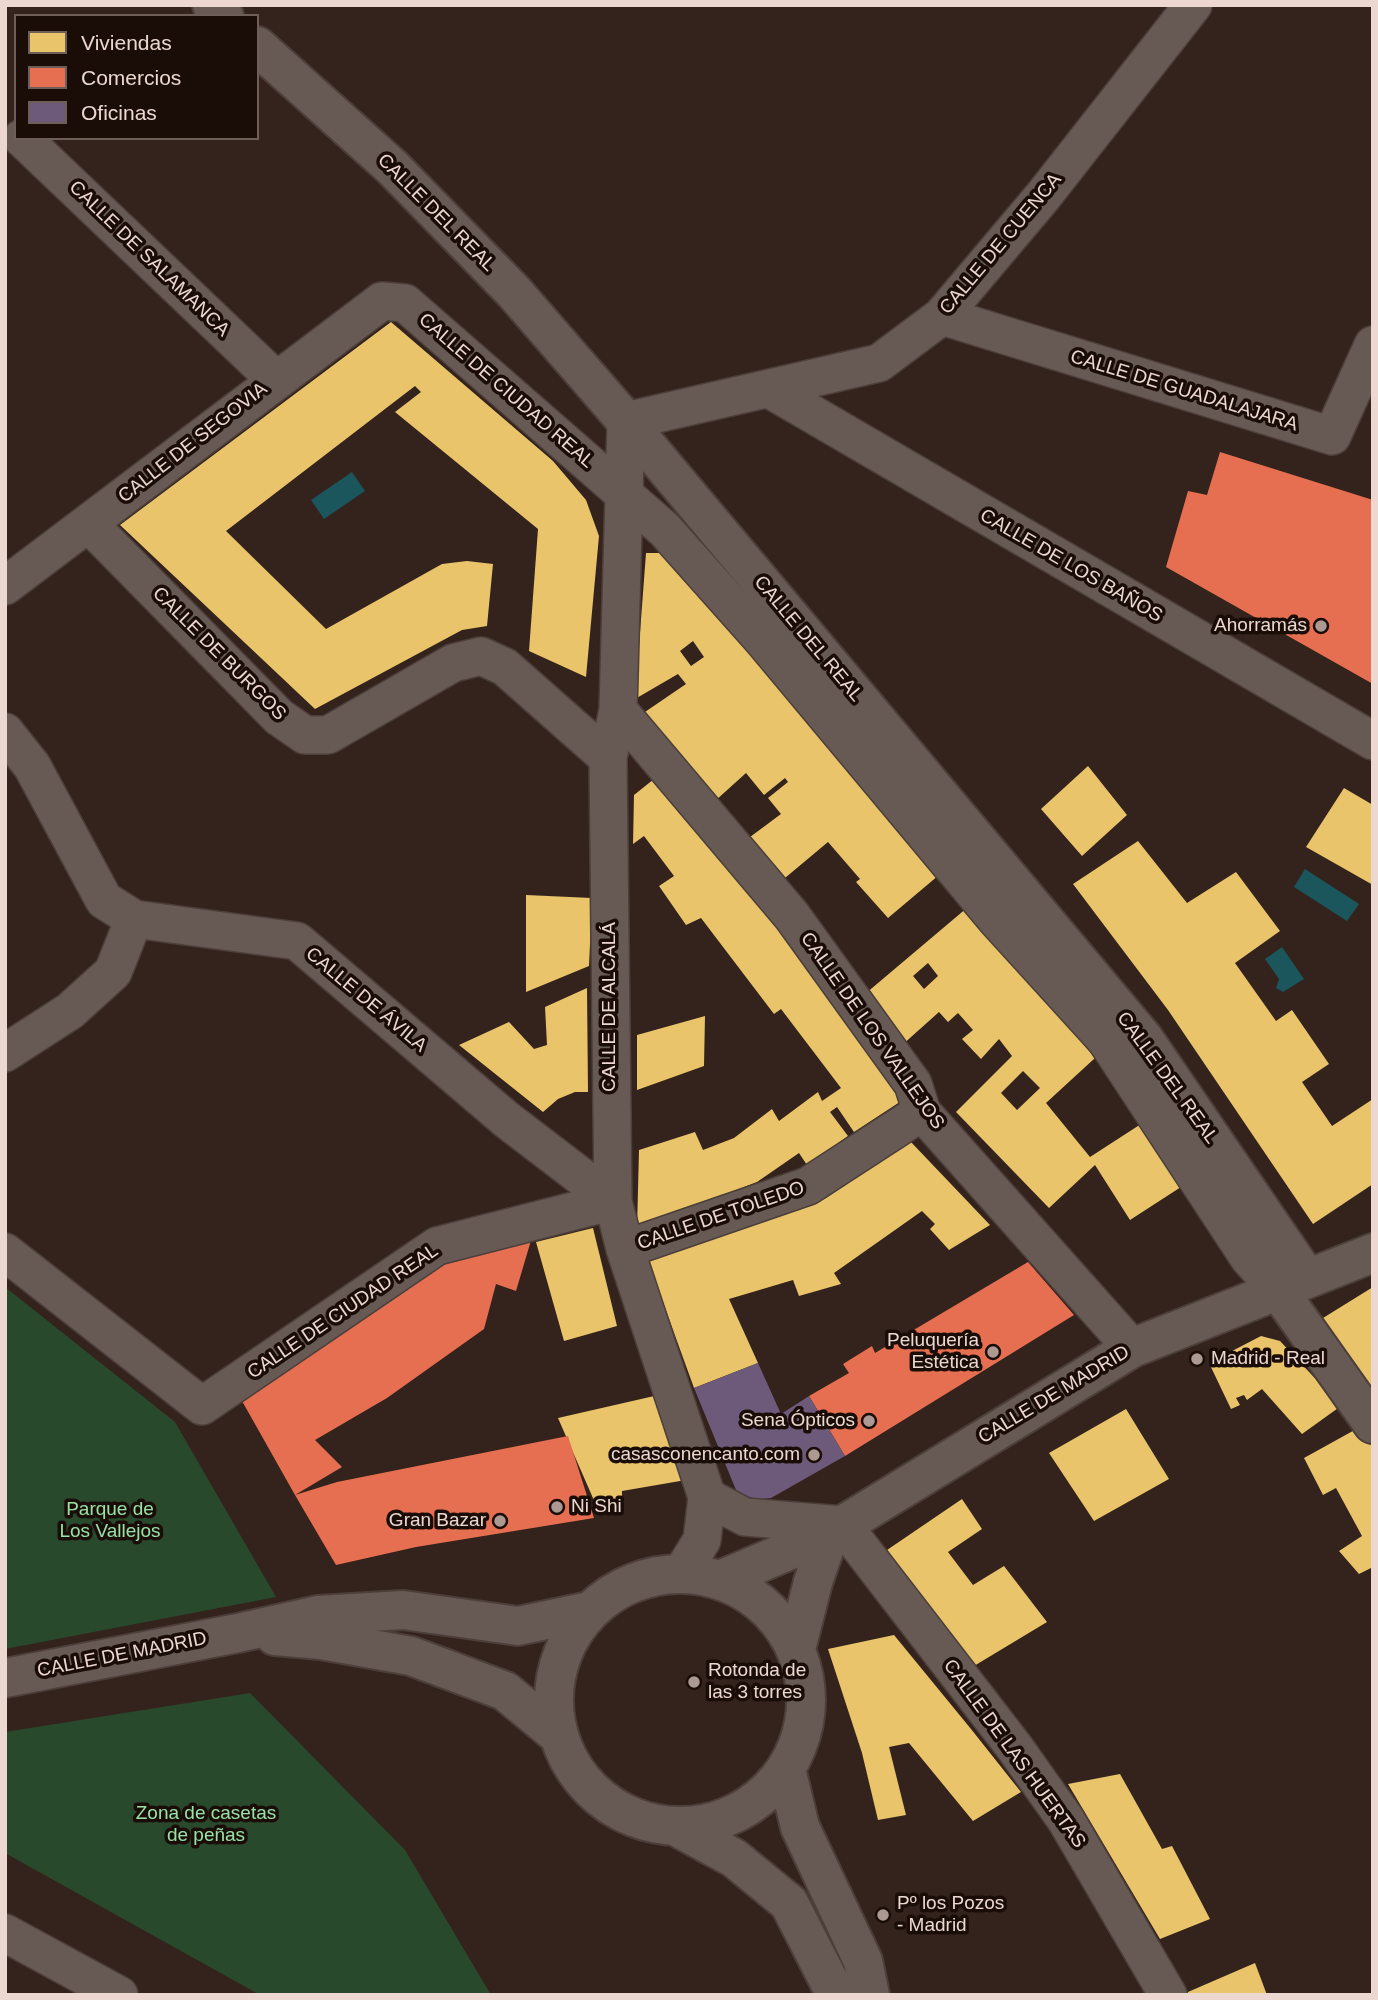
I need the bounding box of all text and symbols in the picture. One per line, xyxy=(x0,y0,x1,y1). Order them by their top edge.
legend xyxy=(14,14,259,140)
text: Viviendas xyxy=(81,31,172,54)
text: Comercios xyxy=(81,66,181,89)
text: Oficinas xyxy=(81,101,157,124)
street label: CALLE DEL REAL xyxy=(372,149,500,277)
street label: CALLE DE CUENCA xyxy=(935,169,1067,319)
street label: CALLE DE SALAMANCA xyxy=(64,176,234,342)
street label: CALLE DE CIUDAD REAL xyxy=(414,309,598,473)
street label: CALLE DE GUADALAJARA xyxy=(1068,346,1300,436)
street label: CALLE DE SEGOVIA xyxy=(114,378,272,508)
street label: CALLE DE LOS BAÑOS xyxy=(976,504,1166,628)
street label: CALLE DEL REAL xyxy=(749,571,867,707)
street label: CALLE DE BURGOS xyxy=(147,582,291,726)
place label: Ahorramás xyxy=(1214,615,1307,637)
marker: Ahorramás xyxy=(1313,618,1329,634)
street label: CALLE DE ALCALÁ xyxy=(599,922,621,1092)
street label: CALLE DE LOS VALLEJOS xyxy=(795,928,949,1134)
street label: CALLE DE ÁVILA xyxy=(301,943,431,1057)
street label: CALLE DEL REAL xyxy=(1112,1008,1222,1148)
street label: CALLE DE TOLEDO xyxy=(635,1177,807,1255)
street label: CALLE DE CIUDAD REAL xyxy=(243,1240,443,1384)
place label: Peluquería Estética xyxy=(887,1330,979,1374)
street label: CALLE DE MADRID xyxy=(974,1341,1134,1449)
marker: Peluquería Estética xyxy=(985,1344,1001,1360)
place label: Madrid - Real xyxy=(1211,1348,1325,1370)
marker: Madrid - Real xyxy=(1189,1351,1205,1367)
place label: Sena Ópticos xyxy=(741,1410,855,1432)
marker: Sena Ópticos xyxy=(861,1413,877,1429)
place label: casasconencanto.com xyxy=(611,1444,800,1466)
marker: casasconencanto.com xyxy=(806,1447,822,1463)
place label: Ni Shi xyxy=(571,1496,622,1518)
park label: Parque de Los Vallejos xyxy=(59,1499,161,1543)
marker: Ni Shi xyxy=(549,1499,565,1515)
place label: Gran Bazar xyxy=(389,1510,486,1532)
marker: Gran Bazar xyxy=(492,1513,508,1529)
street label: CALLE DE MADRID xyxy=(35,1627,209,1683)
street label: CALLE DE LAS HUERTAS xyxy=(938,1655,1090,1853)
place label: Rotonda de las 3 torres xyxy=(708,1660,806,1704)
marker: Rotonda de las 3 torres xyxy=(686,1674,702,1690)
park label: Zona de casetas de peñas xyxy=(136,1803,276,1847)
place label: Pº los Pozos - Madrid xyxy=(897,1893,1004,1937)
marker: Pº los Pozos - Madrid xyxy=(875,1907,891,1923)

